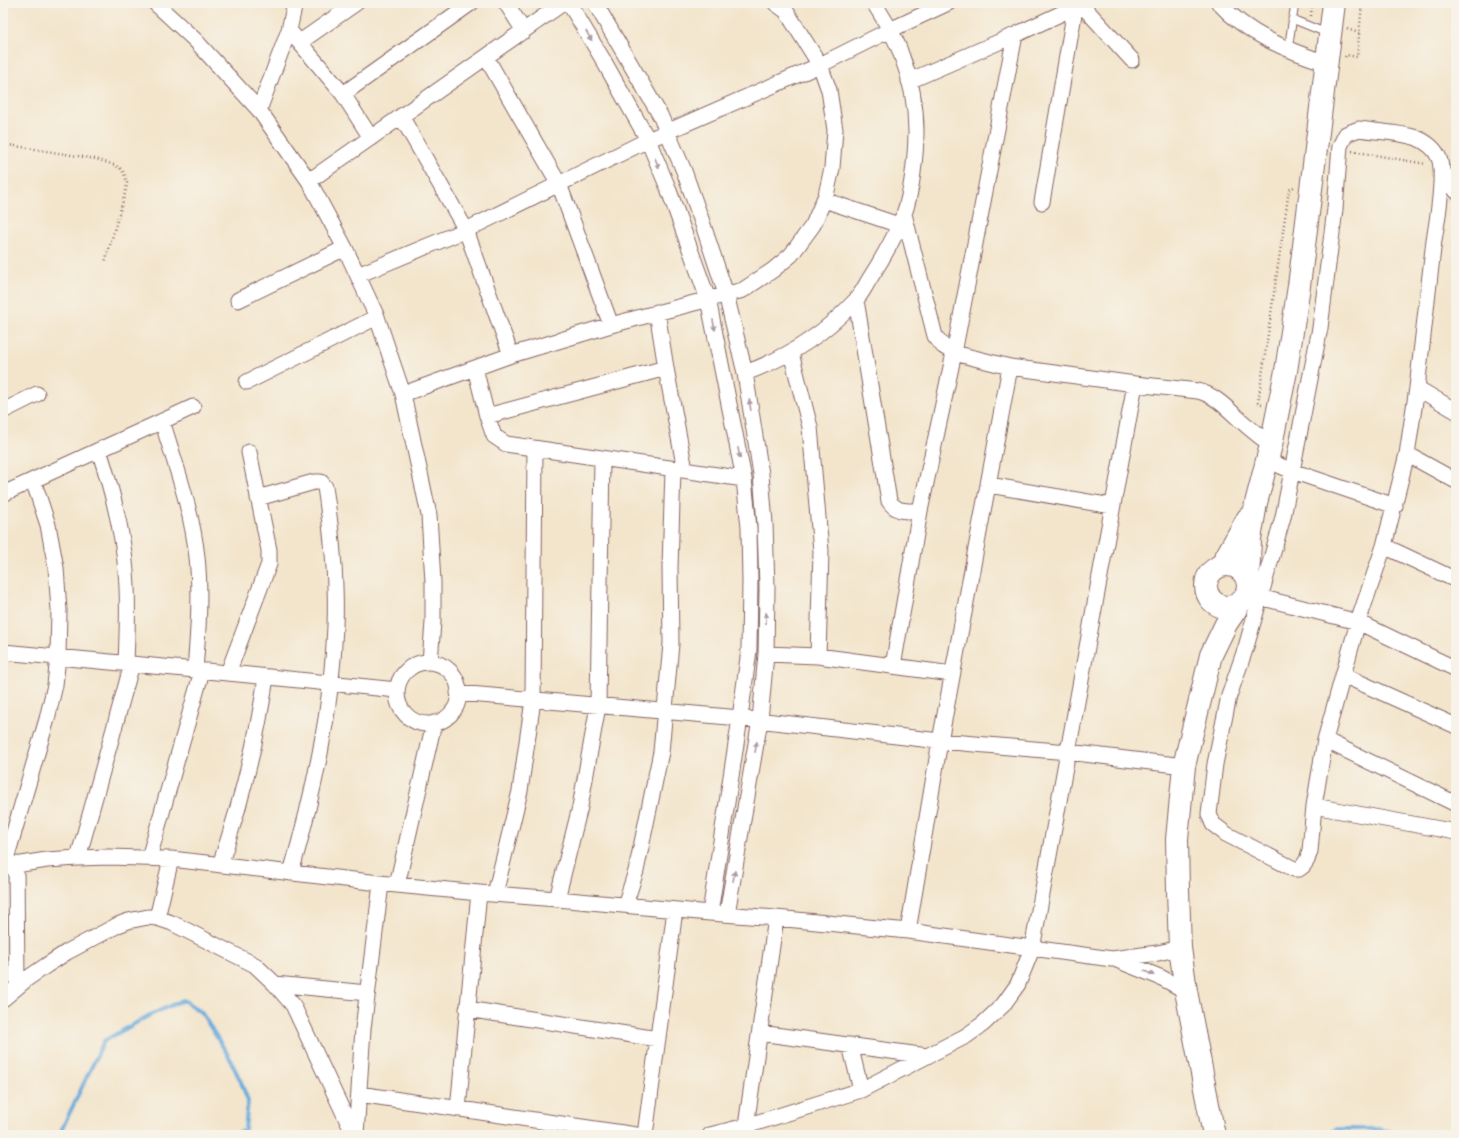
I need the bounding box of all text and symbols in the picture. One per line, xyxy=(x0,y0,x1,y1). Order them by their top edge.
one-way arrow xyxy=(585,31,593,41)
one-way arrow xyxy=(654,157,661,169)
one-way arrow xyxy=(711,319,717,331)
one-way arrow xyxy=(747,399,753,411)
one-way arrow xyxy=(737,446,743,459)
one-way arrow xyxy=(763,612,770,624)
one-way arrow xyxy=(753,741,759,753)
one-way arrow xyxy=(731,869,737,882)
one-way arrow xyxy=(1143,970,1155,976)

